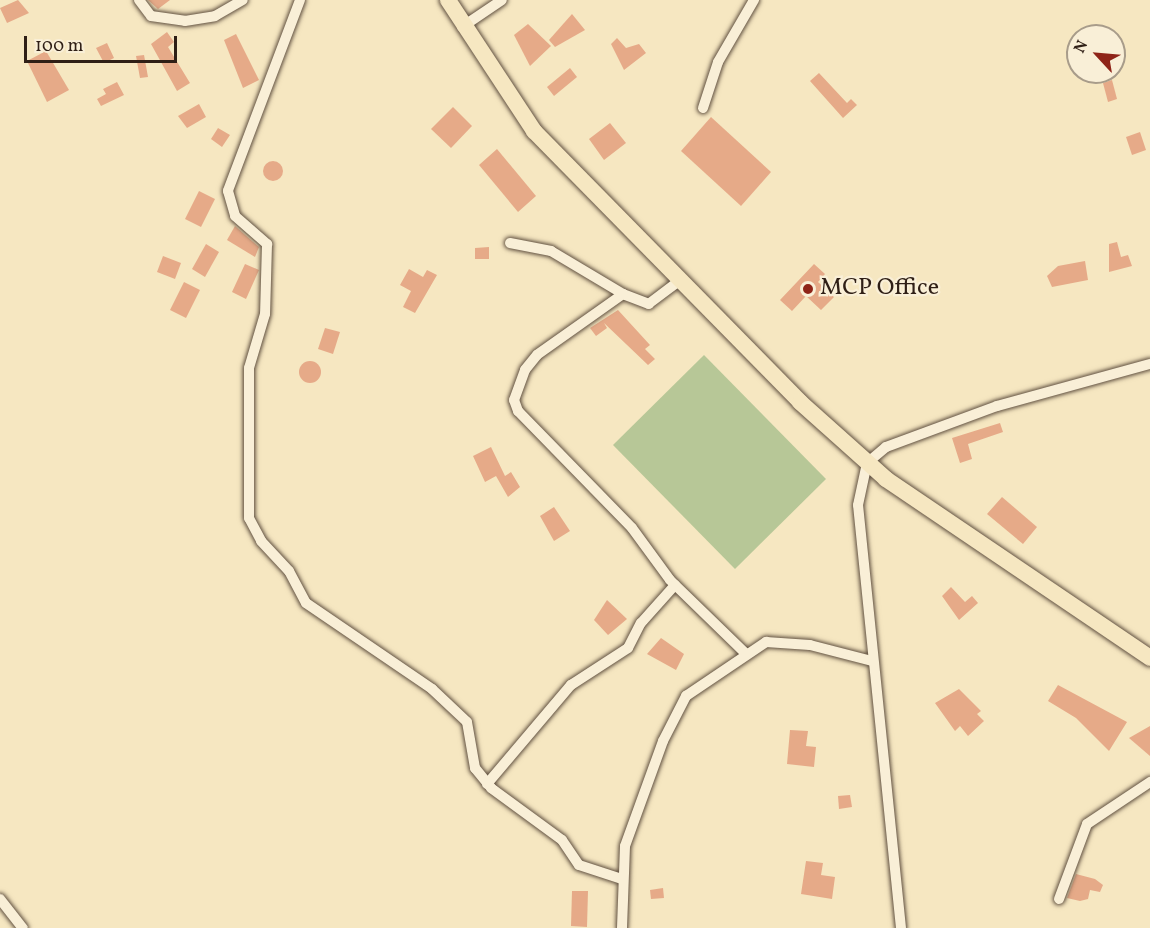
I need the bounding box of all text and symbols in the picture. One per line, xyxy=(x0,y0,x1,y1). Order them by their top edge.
scale bar xyxy=(27,24,180,62)
north arrow xyxy=(1066,24,1126,84)
text: 100 m xyxy=(35,34,84,59)
text: N xyxy=(1069,37,1094,57)
place label: MCP Office xyxy=(820,275,939,303)
marker: MCP Office xyxy=(801,282,815,296)

